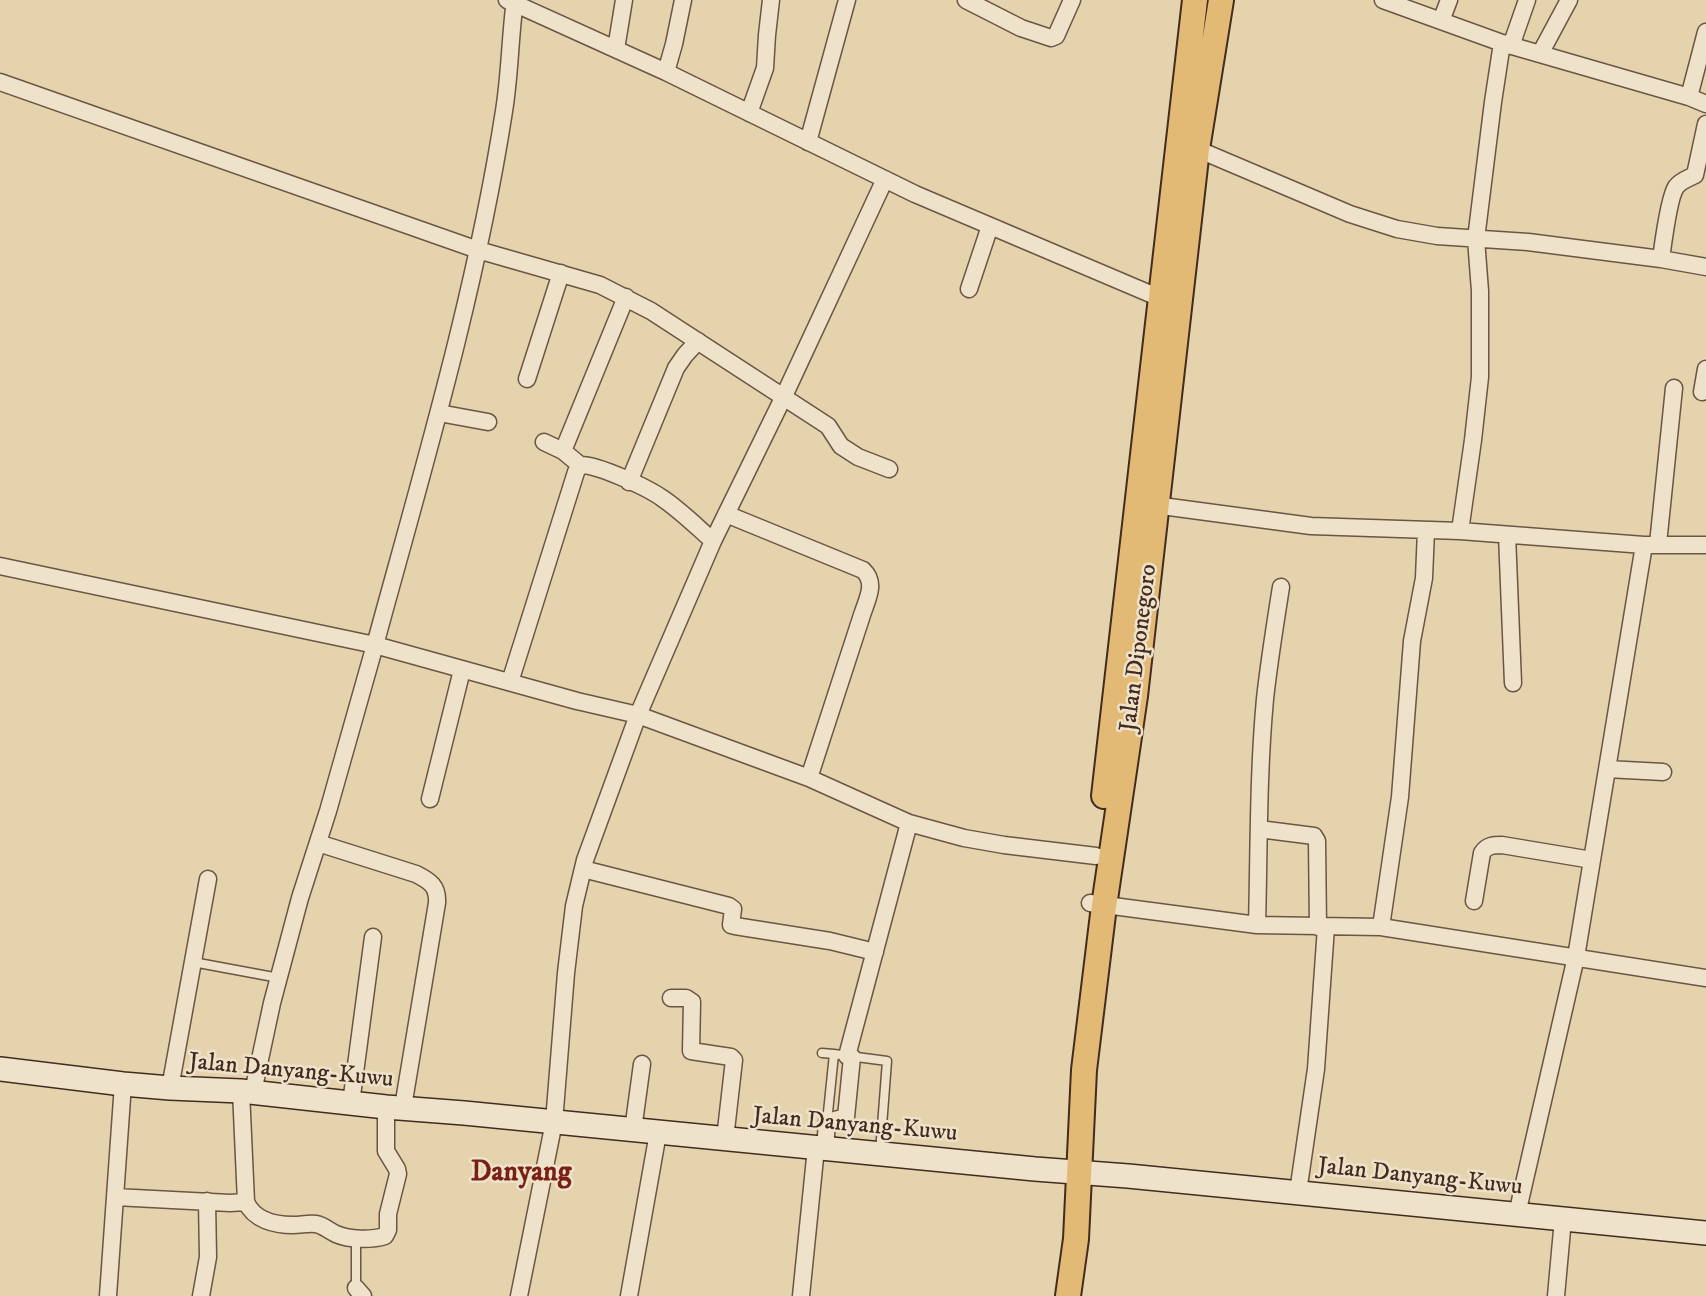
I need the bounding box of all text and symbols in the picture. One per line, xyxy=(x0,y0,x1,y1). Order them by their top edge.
street label: Jalan Diponegoro xyxy=(1115,563,1165,733)
street label: Jalan Danyang-Kuwu xyxy=(187,1049,395,1095)
street label: Jalan Danyang-Kuwu xyxy=(751,1103,959,1149)
street label: Jalan Danyang-Kuwu xyxy=(1316,1153,1524,1203)
district label: Danyang xyxy=(471,1157,571,1191)

